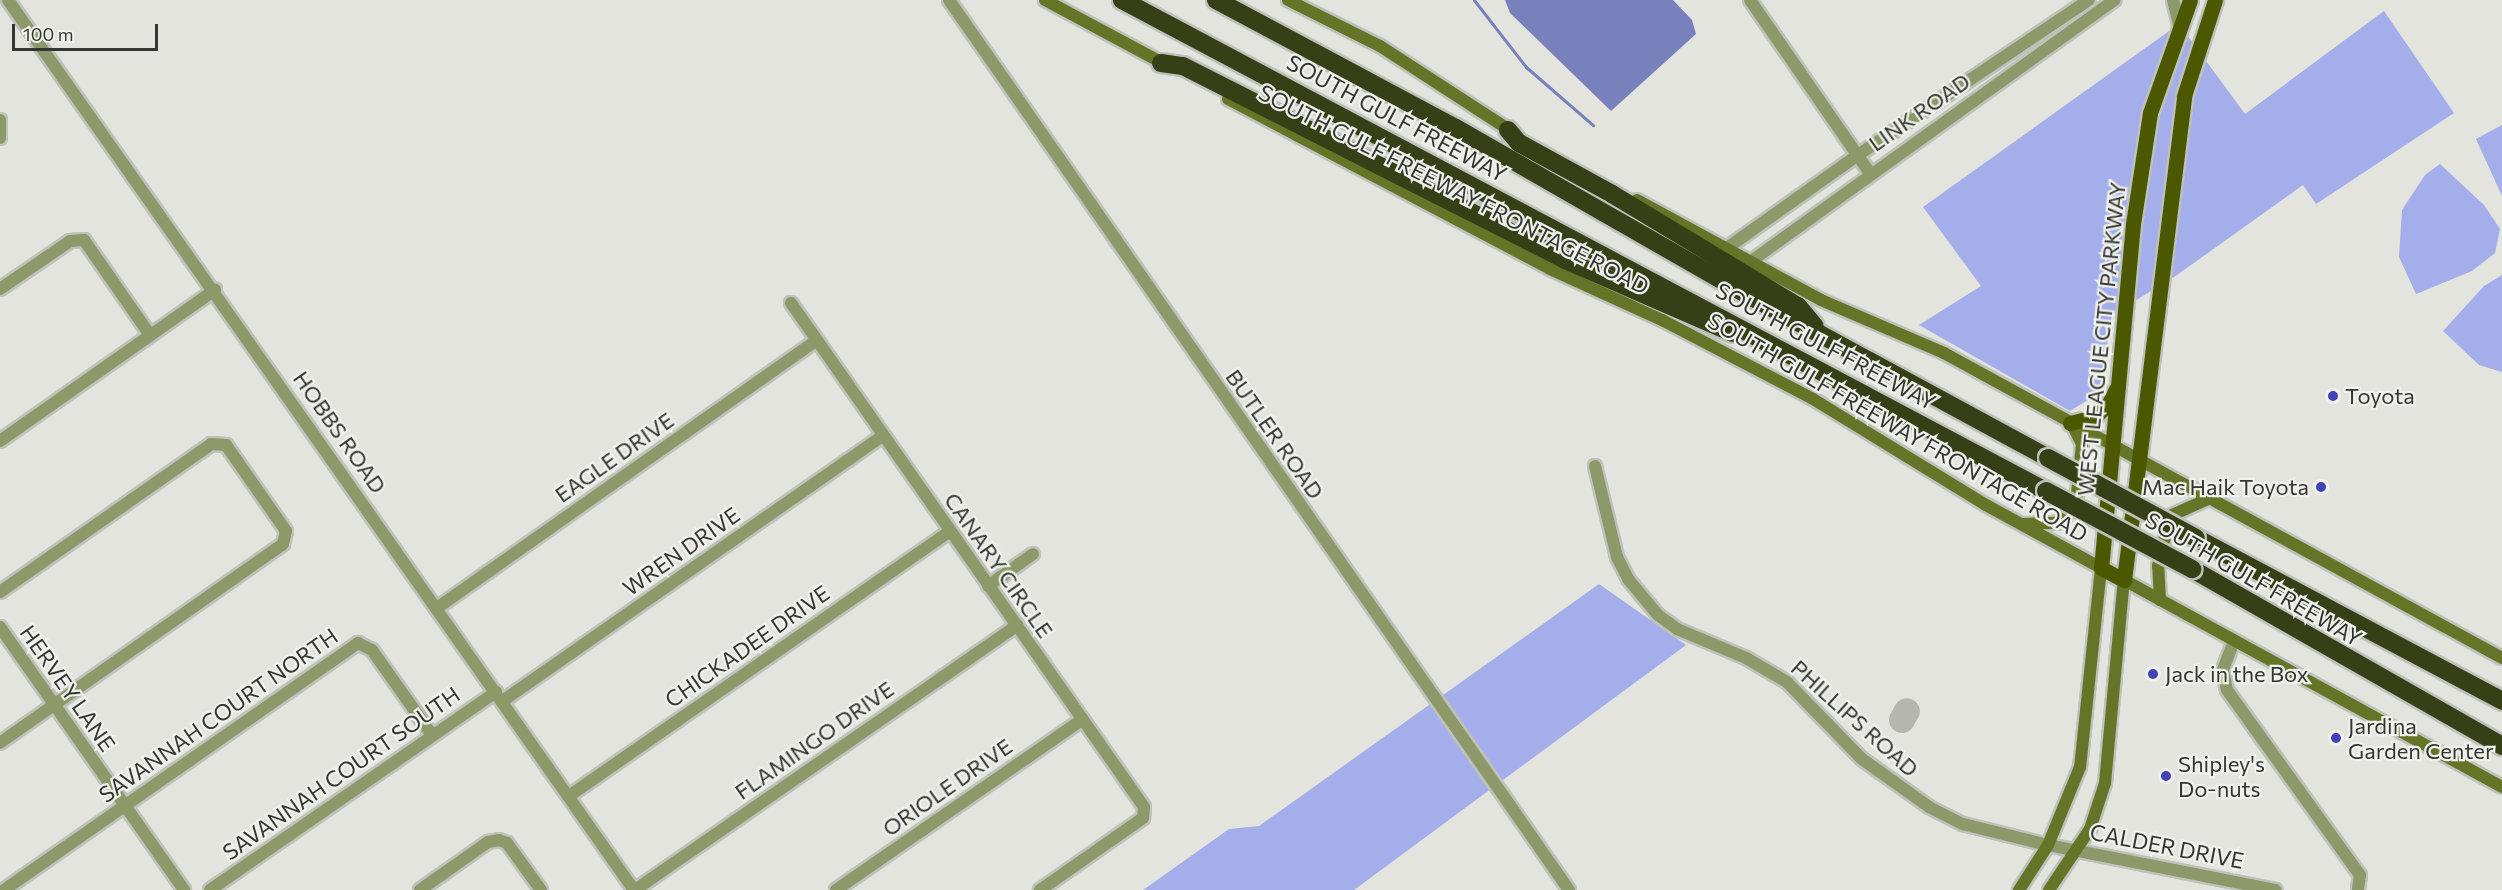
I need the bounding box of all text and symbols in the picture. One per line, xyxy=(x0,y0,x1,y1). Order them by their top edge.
scale bar xyxy=(15,12,160,50)
text: 100 m xyxy=(23,23,73,45)
street label: SOUTH GULF FREEWAY xyxy=(1283,49,1511,187)
street label: LINK ROAD xyxy=(1863,68,1975,156)
street label: SOUTH GULF FREEWAY FRONTAGE ROAD xyxy=(1255,79,1653,299)
street label: WEST LEAGUE CITY PARKWAY xyxy=(2071,181,2131,497)
street label: SOUTH GULF FREEWAY xyxy=(1712,277,1940,415)
street label: SOUTH GULF FREEWAY FRONTAGE ROAD xyxy=(1703,307,2093,547)
street label: BUTLER ROAD xyxy=(1221,364,1329,504)
street label: HOBBS ROAD xyxy=(288,366,392,498)
place label: Toyota xyxy=(2345,383,2415,409)
marker: Toyota xyxy=(2326,389,2340,403)
street label: EAGLE DRIVE xyxy=(550,406,678,508)
place label: Mac Haik Toyota xyxy=(2142,474,2309,500)
marker: Mac Haik Toyota xyxy=(2314,480,2328,494)
street label: CANARY CIRCLE xyxy=(939,487,1059,643)
street label: WREN DRIVE xyxy=(618,501,744,601)
street label: SOUTH GULF FREEWAY xyxy=(2141,506,2367,652)
street label: CHICKADEE DRIVE xyxy=(660,579,834,713)
street label: HERVEY LANE xyxy=(15,620,121,756)
street label: SAVANNAH COURT NORTH xyxy=(94,622,342,808)
street label: PHILLIPS ROAD xyxy=(1786,654,1924,782)
place label: Jack in the Box xyxy=(2165,661,2308,687)
marker: Jack in the Box xyxy=(2146,667,2160,681)
street label: FLAMINGO DRIVE xyxy=(730,675,898,805)
street label: SAVANNAH COURT SOUTH xyxy=(217,681,465,865)
place label: Jardina Garden Center xyxy=(2348,712,2494,764)
marker: Jardina Garden Center xyxy=(2329,731,2343,745)
street label: ORIOLE DRIVE xyxy=(877,733,1017,841)
place label: Shipley's Do-nuts xyxy=(2178,750,2265,802)
marker: Shipley's Do-nuts xyxy=(2159,769,2173,783)
street label: CALDER DRIVE xyxy=(2088,818,2246,874)

